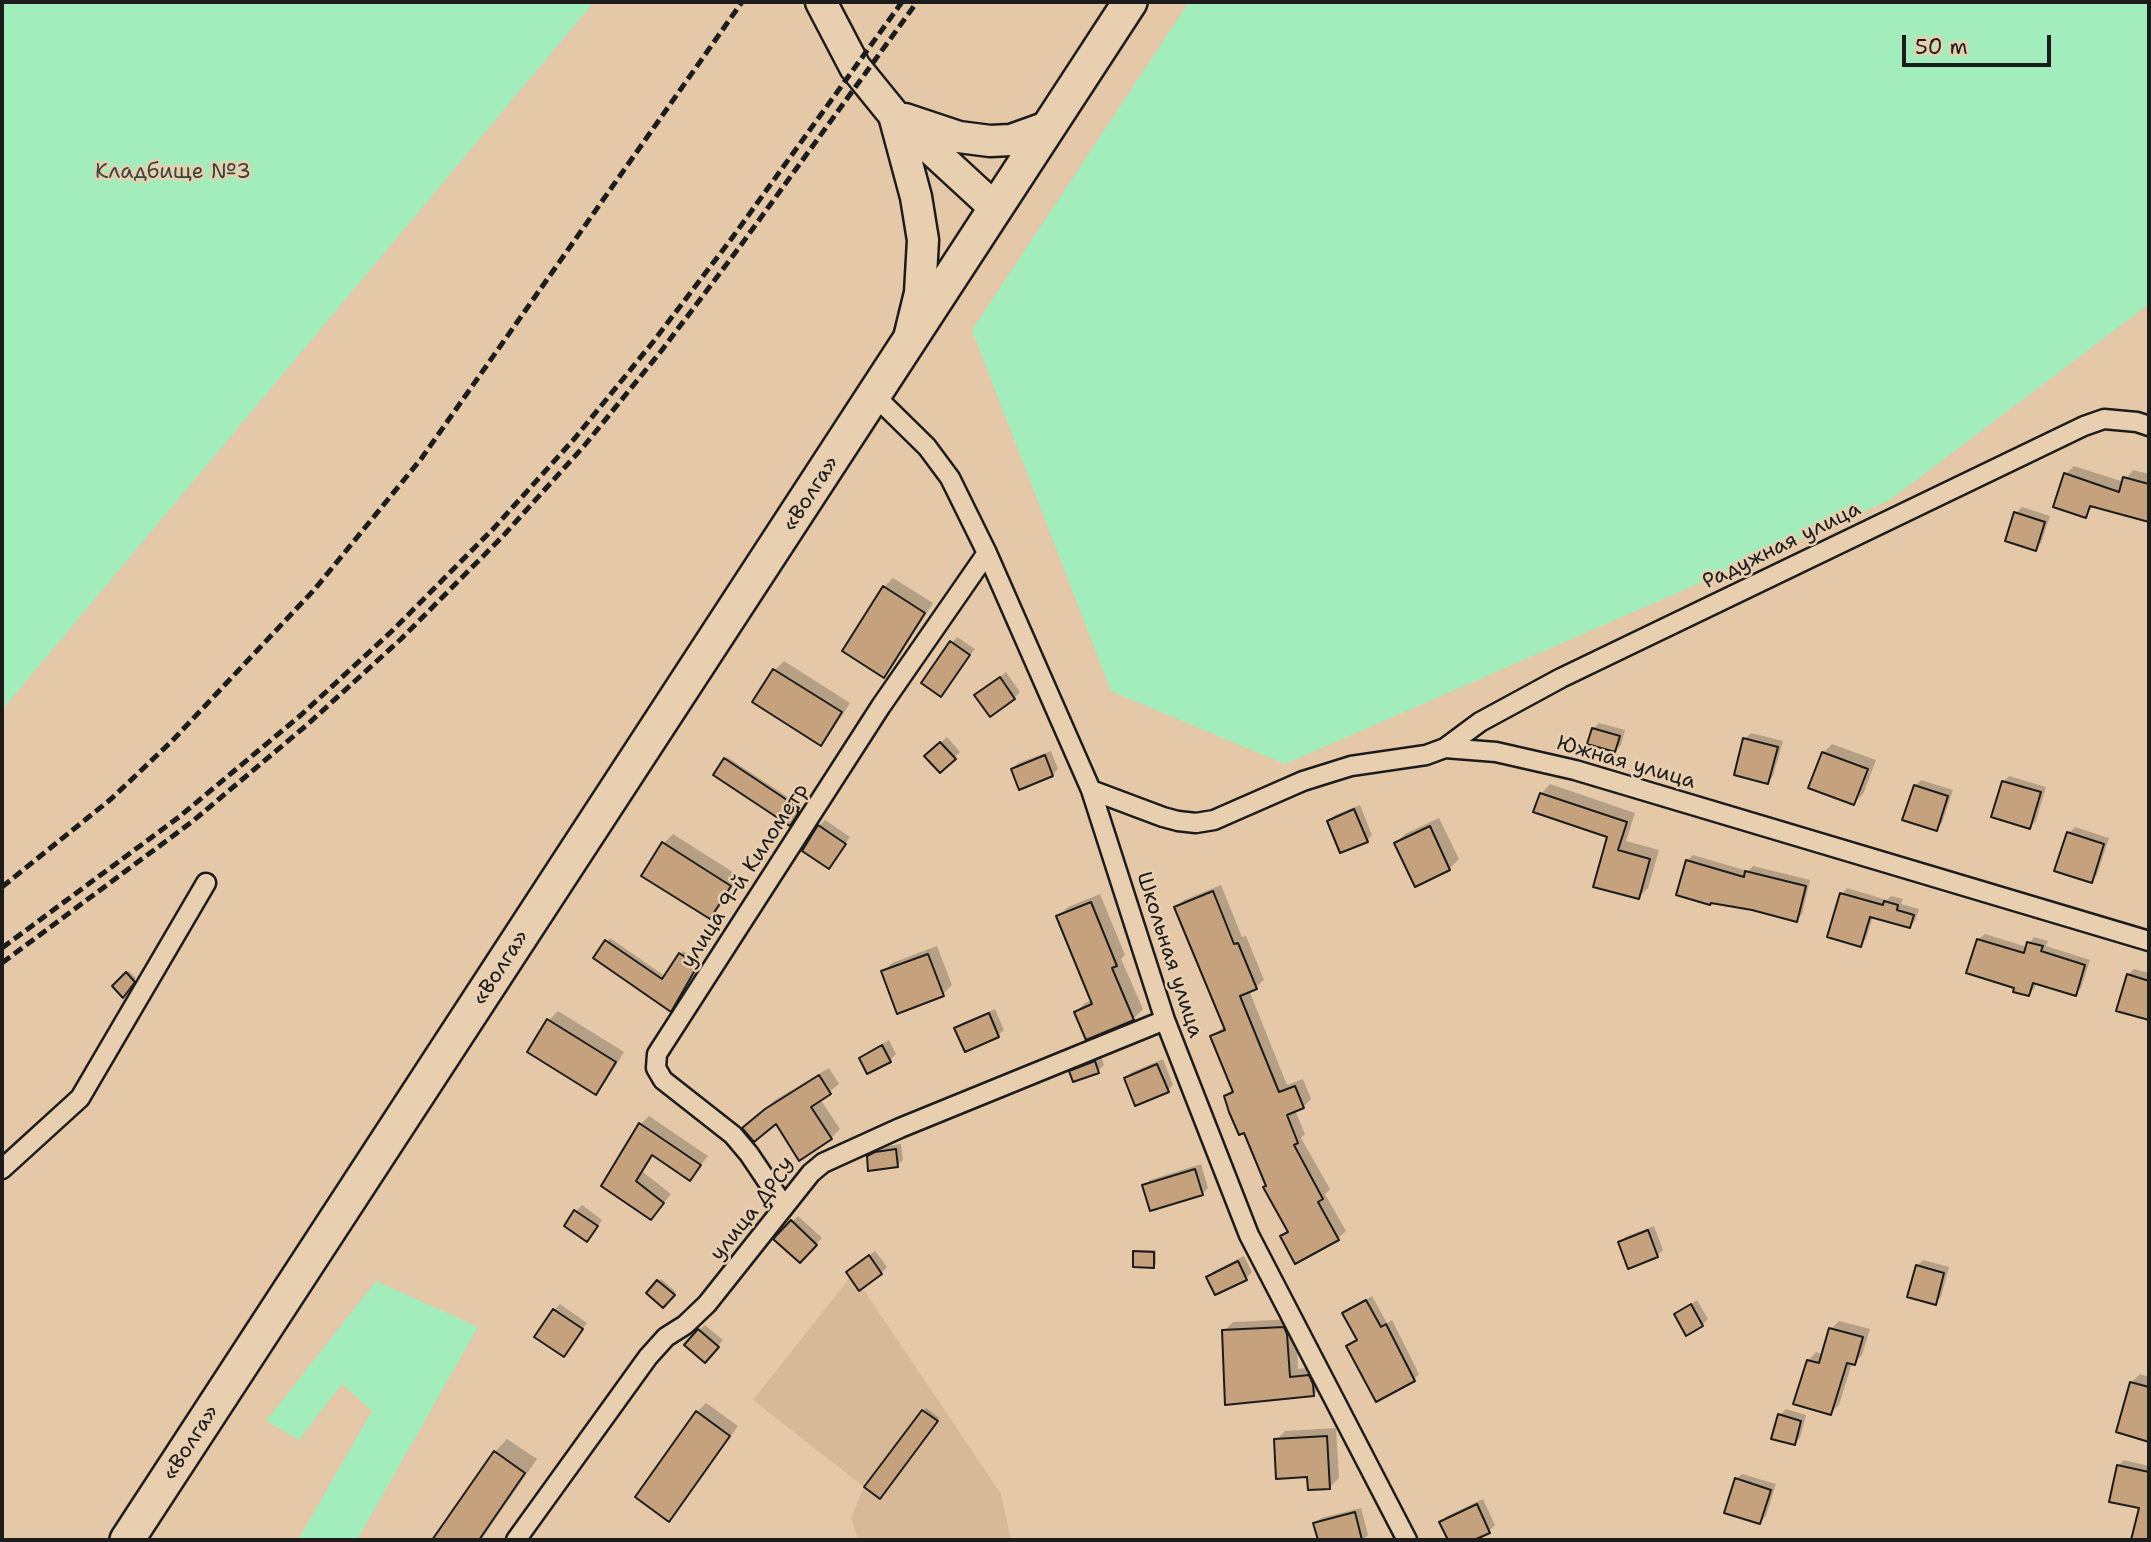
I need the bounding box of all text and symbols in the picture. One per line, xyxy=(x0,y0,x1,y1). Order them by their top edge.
scale bar xyxy=(1906,21,2055,65)
text: 50 m xyxy=(1915,33,1968,61)
park label: Кладбище №3 xyxy=(95,160,251,186)
street label: «Волга» xyxy=(778,452,844,536)
street label: Радужная улица xyxy=(1699,497,1865,595)
street label: Южная улица xyxy=(1554,731,1698,795)
street label: улица 9-й Километр xyxy=(676,779,814,973)
street label: Школьная улица xyxy=(1130,869,1208,1041)
street label: «Волга» xyxy=(468,926,534,1010)
street label: улица ДРСУ xyxy=(705,1154,803,1266)
street label: «Волга» xyxy=(158,1401,224,1485)

